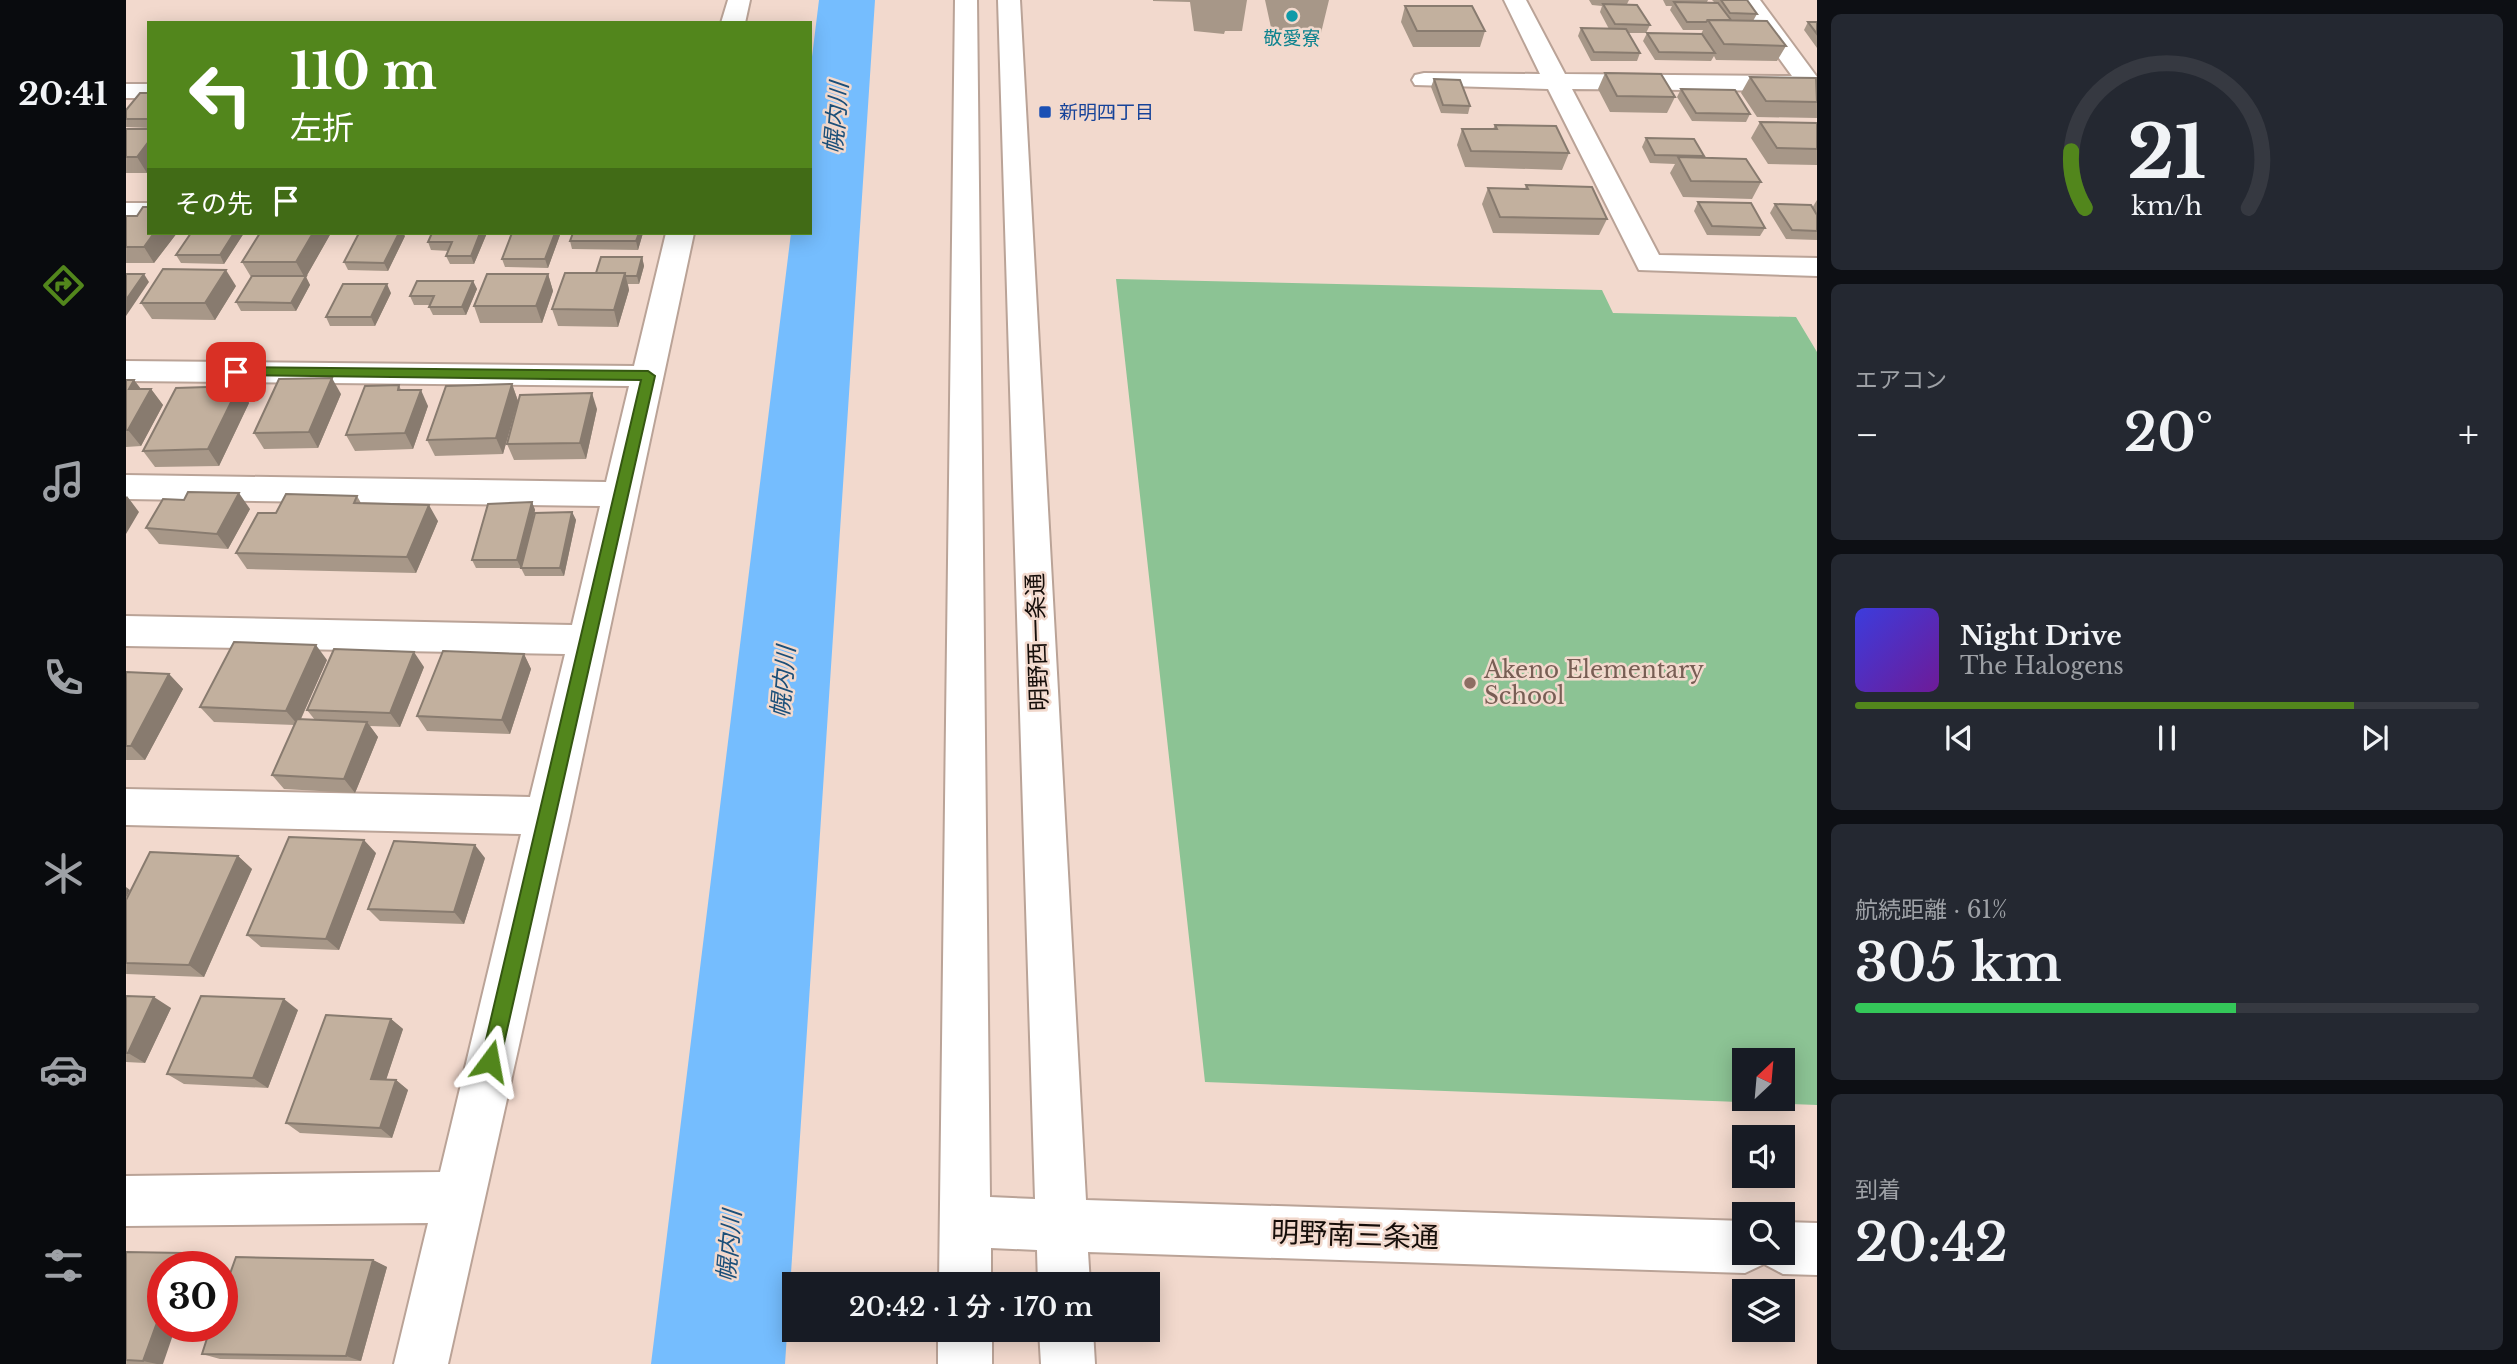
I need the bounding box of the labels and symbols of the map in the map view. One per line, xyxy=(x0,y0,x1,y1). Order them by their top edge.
marker: 敬愛寮 xyxy=(1284,8,1300,24)
place label: 敬愛寮 xyxy=(1263,27,1321,50)
water label: 幌内川 xyxy=(818,78,854,155)
place label: 新明四丁目 xyxy=(1059,101,1154,124)
marker: 新明四丁目 xyxy=(1037,104,1053,120)
pin xyxy=(206,342,266,402)
street label: 明野西一条通 xyxy=(1021,573,1053,711)
water label: 幌内川 xyxy=(765,642,801,719)
place label: Akeno Elementary School xyxy=(1483,656,1704,710)
marker: Akeno Elementary School xyxy=(1462,675,1478,691)
position arrow xyxy=(453,1024,527,1098)
north arrow xyxy=(1732,1048,1796,1111)
water label: 幌内川 xyxy=(711,1206,747,1283)
street label: 明野南三条通 xyxy=(1270,1215,1440,1255)
speed limit sign: 30 xyxy=(147,1251,238,1342)

